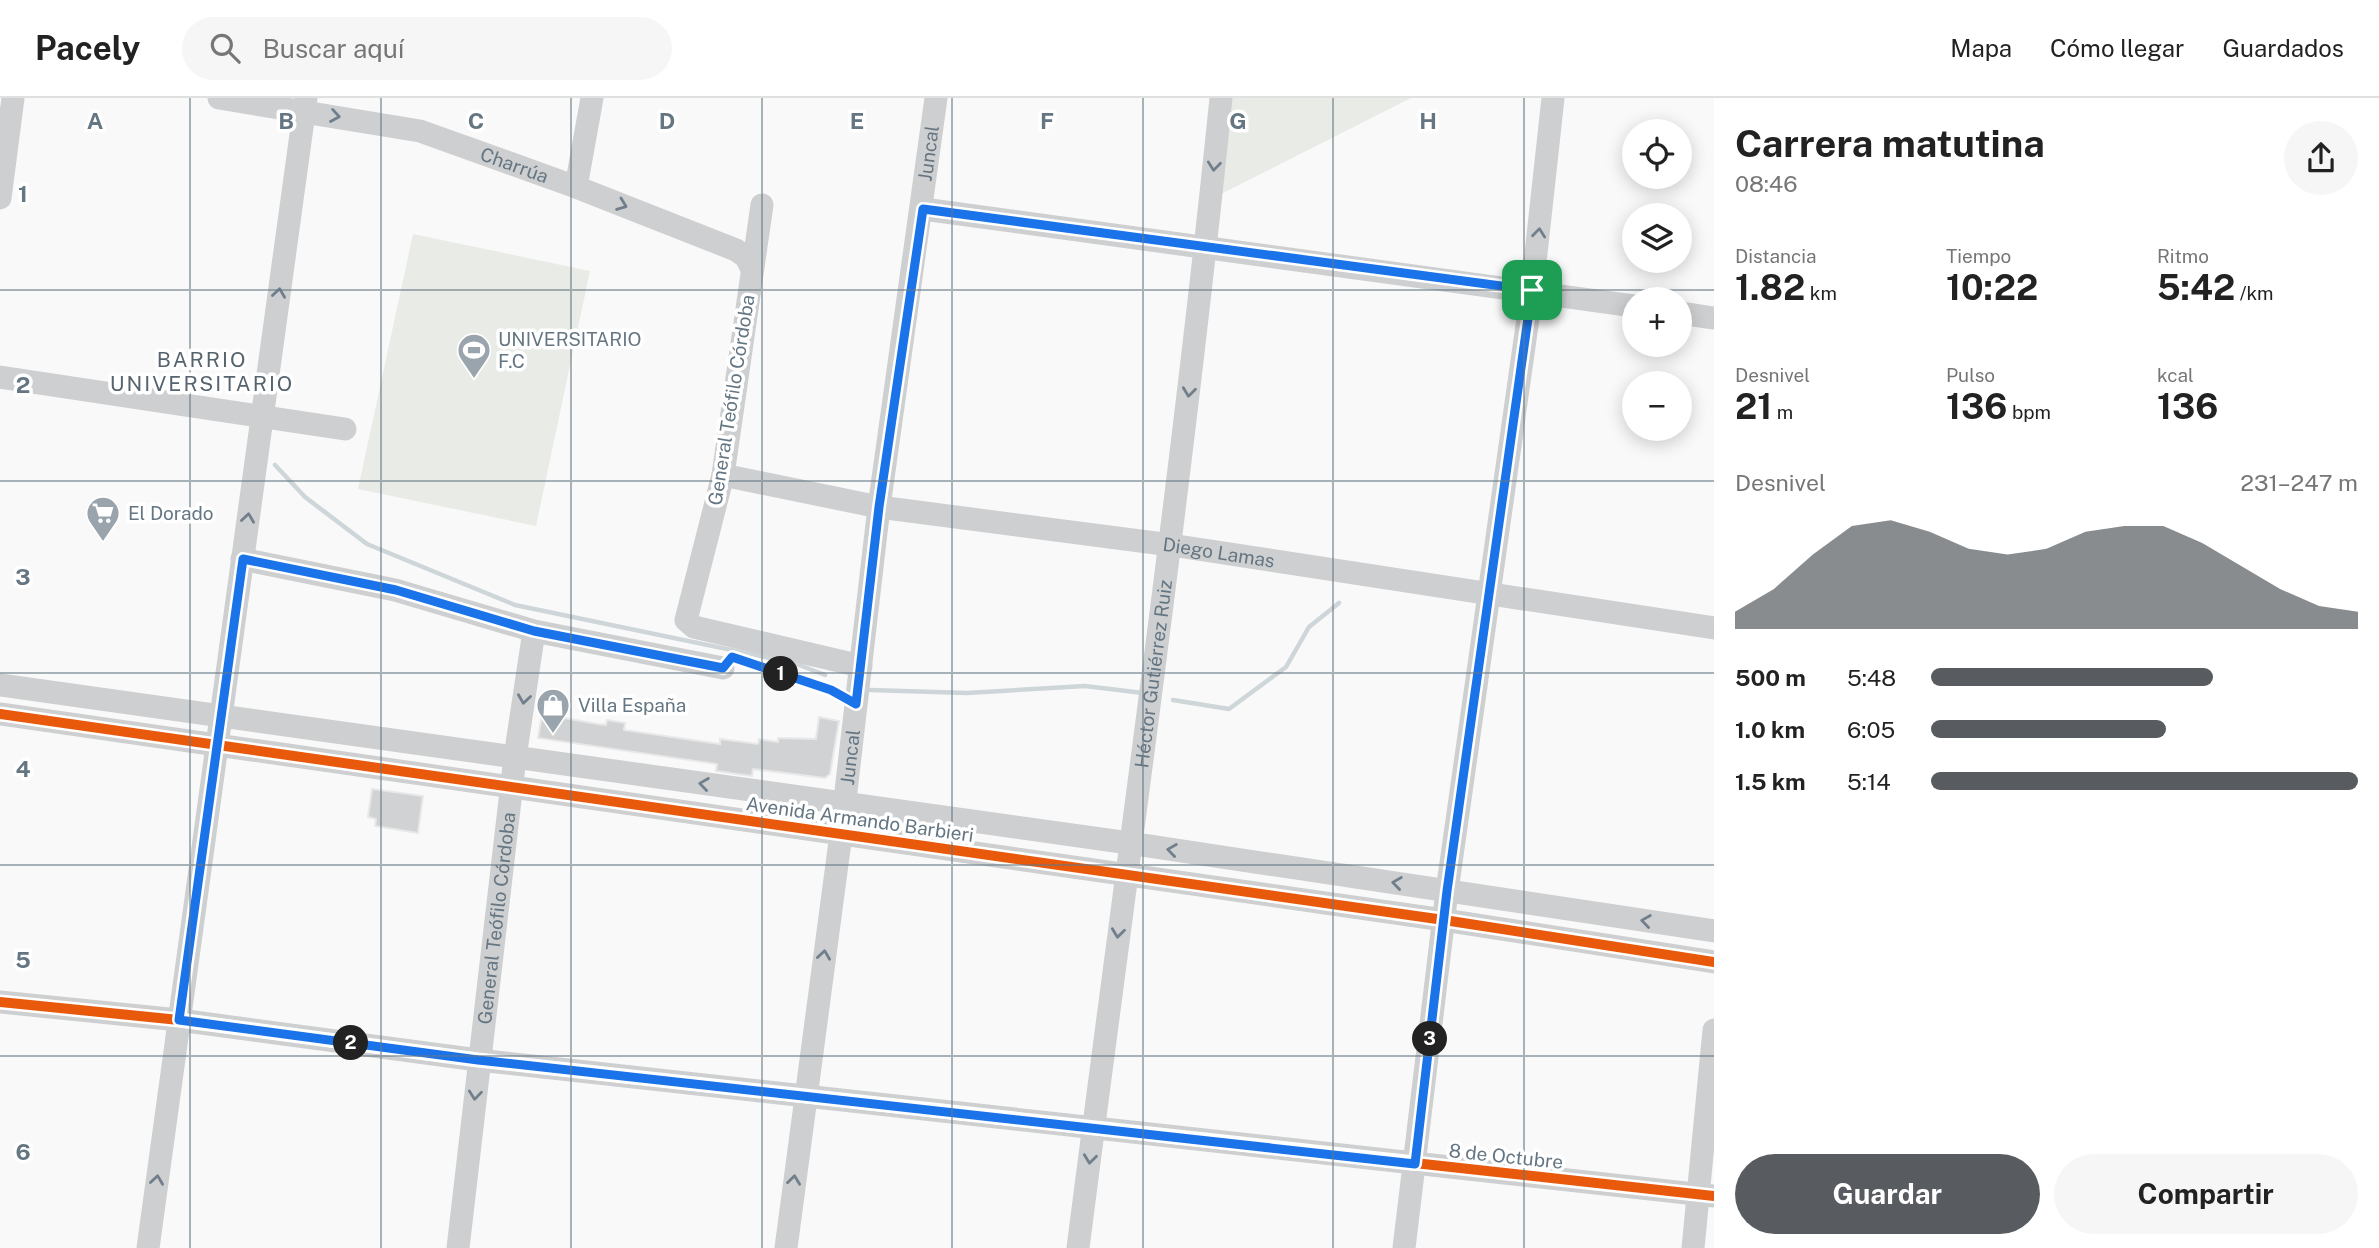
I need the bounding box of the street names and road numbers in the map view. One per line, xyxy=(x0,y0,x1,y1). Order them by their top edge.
street label: Juncal xyxy=(914,124,943,183)
street label: Charrúa xyxy=(477,143,552,187)
street label: General Teófilo Córdoba xyxy=(703,293,759,507)
street label: Diego Lamas xyxy=(1161,533,1276,572)
street label: Héctor Gutiérrez Ruiz xyxy=(1130,578,1176,769)
street label: Juncal xyxy=(836,728,864,786)
street label: Avenida Armando Barbieri xyxy=(745,792,975,846)
street label: General Teófilo Córdoba xyxy=(473,811,520,1025)
street label: 8 de Octubre xyxy=(1448,1139,1564,1173)

